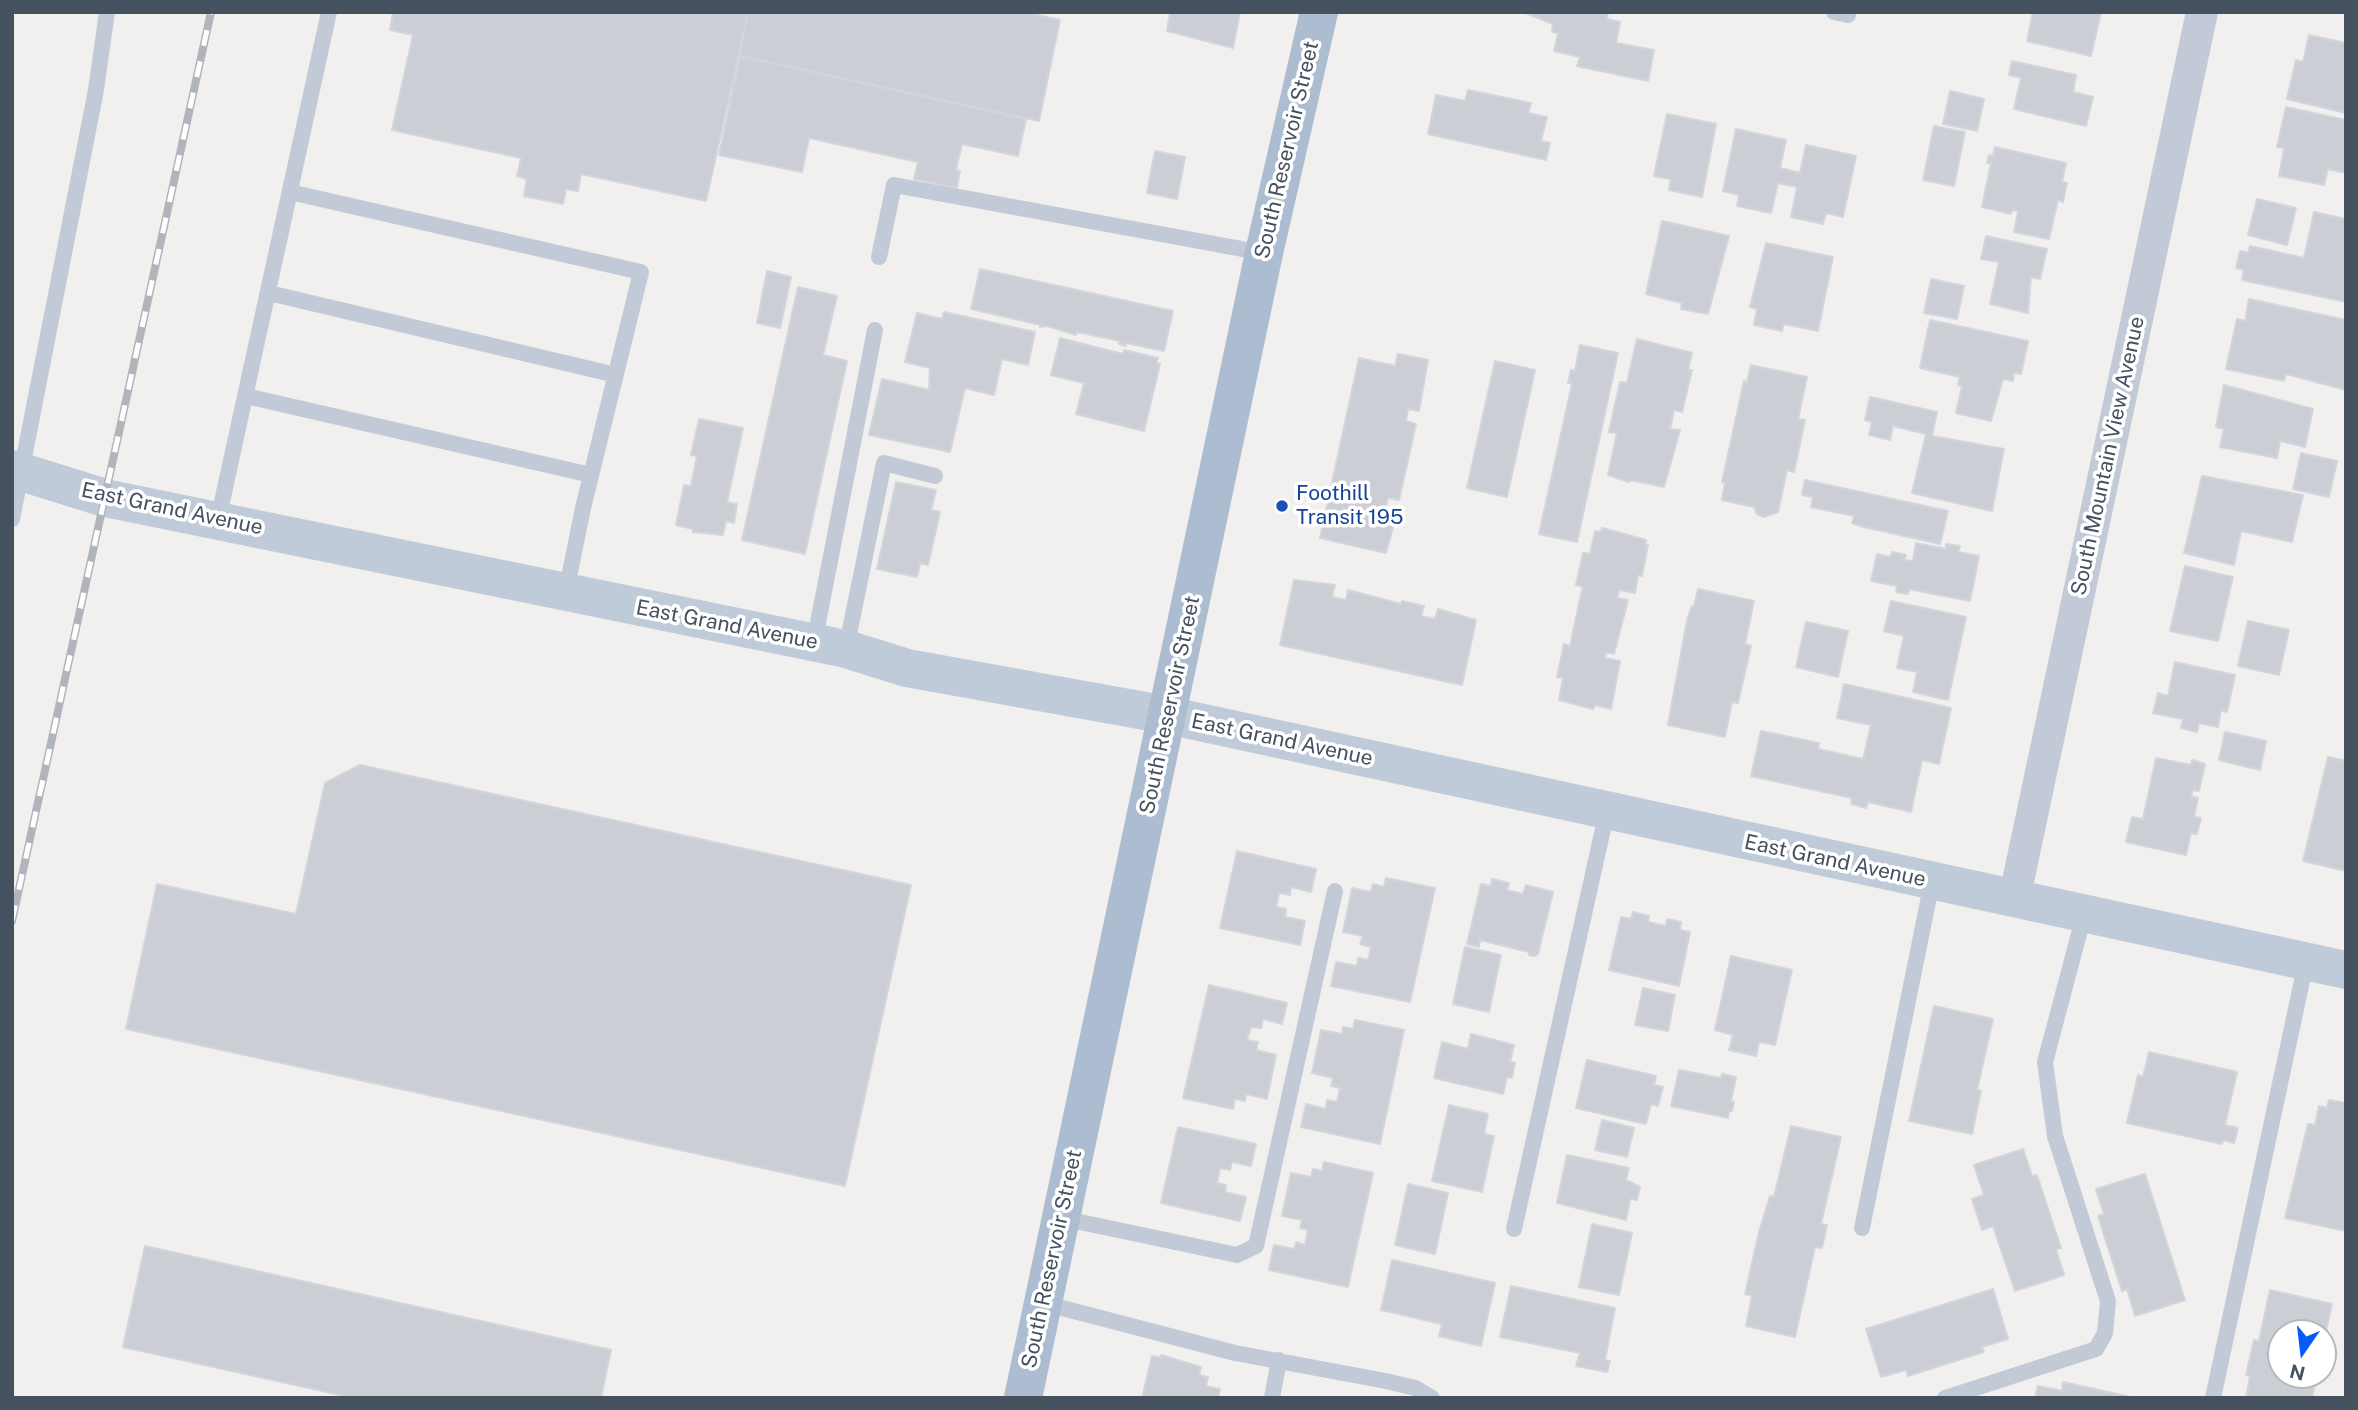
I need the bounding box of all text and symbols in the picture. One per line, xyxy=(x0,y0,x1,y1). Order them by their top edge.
street label: South Reservoir Street xyxy=(1250,39,1324,261)
street label: South Mountain View Avenue xyxy=(2066,314,2150,598)
street label: East Grand Avenue xyxy=(79,477,265,541)
place label: Foothill Transit 195 xyxy=(1296,481,1403,531)
marker: Foothill Transit 195 xyxy=(1274,498,1290,514)
street label: South Reservoir Street xyxy=(1135,594,1205,816)
street label: East Grand Avenue xyxy=(634,595,820,655)
street label: East Grand Avenue xyxy=(1189,708,1375,772)
street label: East Grand Avenue xyxy=(1742,829,1928,893)
street label: South Reservoir Street xyxy=(1017,1148,1087,1370)
north arrow xyxy=(2267,1319,2337,1389)
text: N xyxy=(2288,1360,2307,1385)

